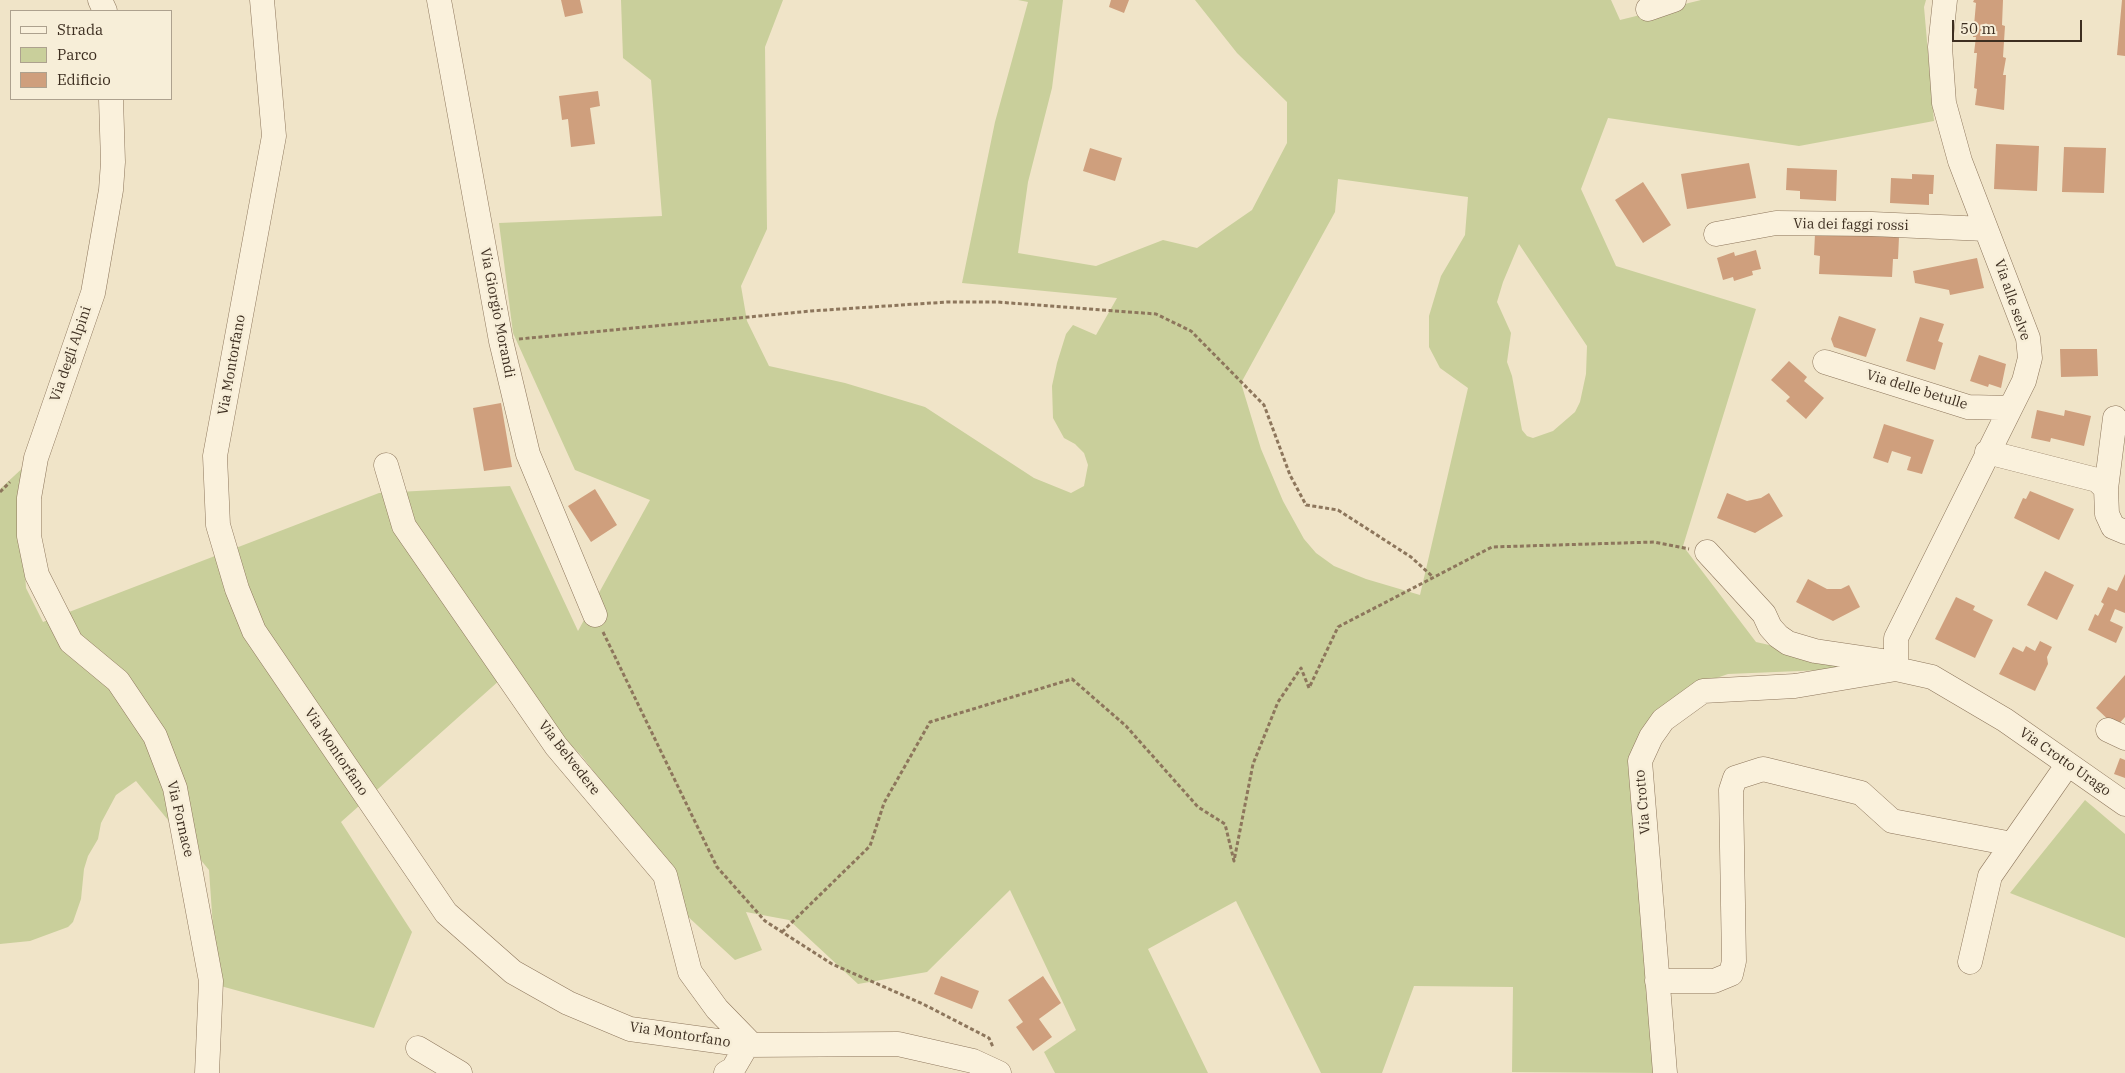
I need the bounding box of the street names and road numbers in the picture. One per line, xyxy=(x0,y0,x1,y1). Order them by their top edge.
street label: Via dei faggi rossi xyxy=(1793,216,1909,234)
street label: Via Giorgio Morandi xyxy=(476,247,518,379)
street label: Via alle selve xyxy=(1990,257,2034,343)
street label: Via degli Alpini xyxy=(47,304,95,404)
street label: Via Montorfano xyxy=(215,313,249,417)
street label: Via delle betulle xyxy=(1864,367,1970,413)
street label: Via Montorfano xyxy=(301,705,371,799)
street label: Via Belvedere xyxy=(535,717,603,799)
street label: Via Crotto Urago xyxy=(2016,724,2114,800)
street label: Via Crotto xyxy=(1632,769,1654,835)
street label: Via Fornace xyxy=(163,779,197,859)
street label: Via Montorfano xyxy=(628,1019,732,1051)

